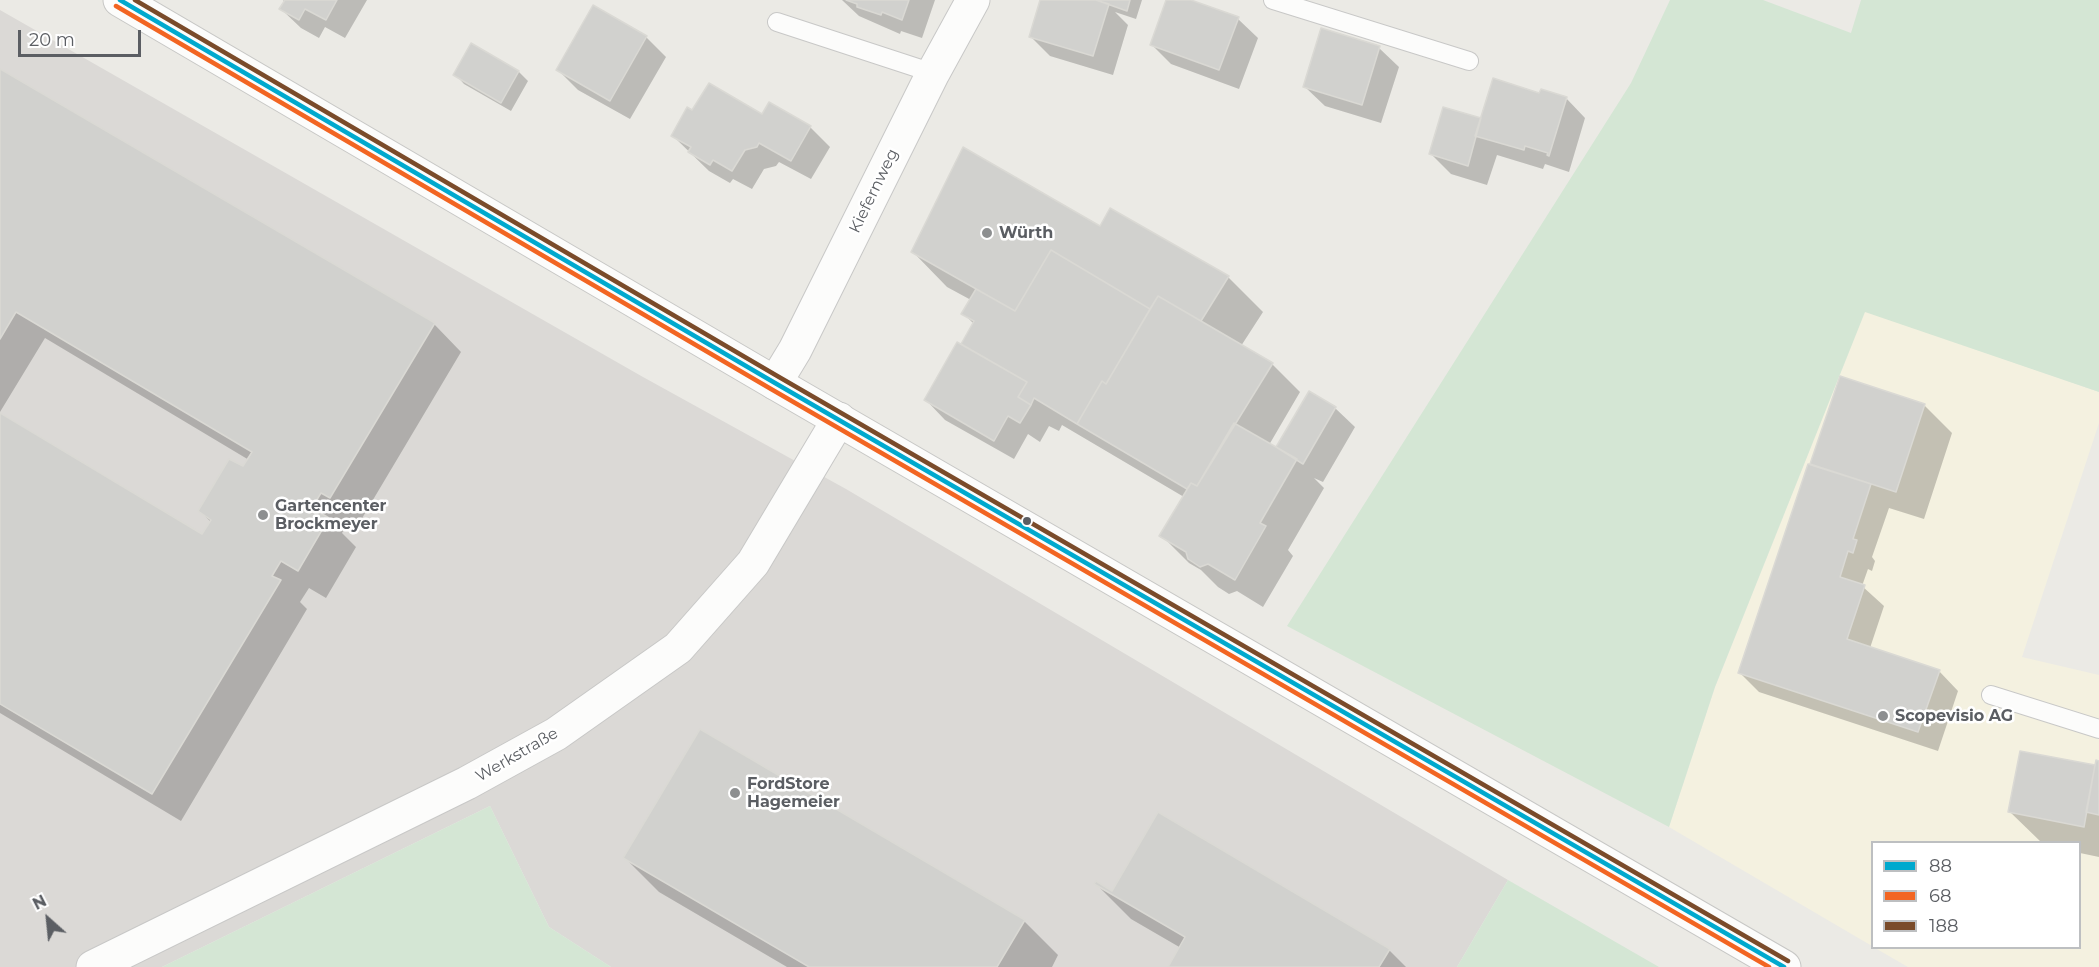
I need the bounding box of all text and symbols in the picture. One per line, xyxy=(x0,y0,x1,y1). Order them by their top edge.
scale bar xyxy=(21,18,144,56)
text: 20 m xyxy=(29,29,75,51)
street label: Kiefernweg xyxy=(845,146,903,236)
place label: Würth xyxy=(999,223,1053,243)
marker: Würth xyxy=(980,226,994,240)
place label: Gartencenter Brockmeyer xyxy=(275,496,386,534)
marker: Gartencenter Brockmeyer xyxy=(256,508,270,522)
unlabelled marker xyxy=(1021,515,1033,527)
place label: Scopevisio AG xyxy=(1895,706,2013,726)
marker: Scopevisio AG xyxy=(1876,709,1890,723)
street label: Werkstraße xyxy=(472,724,562,786)
place label: FordStore Hagemeier xyxy=(747,774,840,812)
marker: FordStore Hagemeier xyxy=(728,786,742,800)
legend xyxy=(1871,841,2081,949)
text: 88 xyxy=(1929,855,1952,877)
text: 68 xyxy=(1929,885,1951,907)
north arrow xyxy=(18,889,78,949)
text: N xyxy=(30,891,50,914)
text: 188 xyxy=(1929,915,1958,937)

